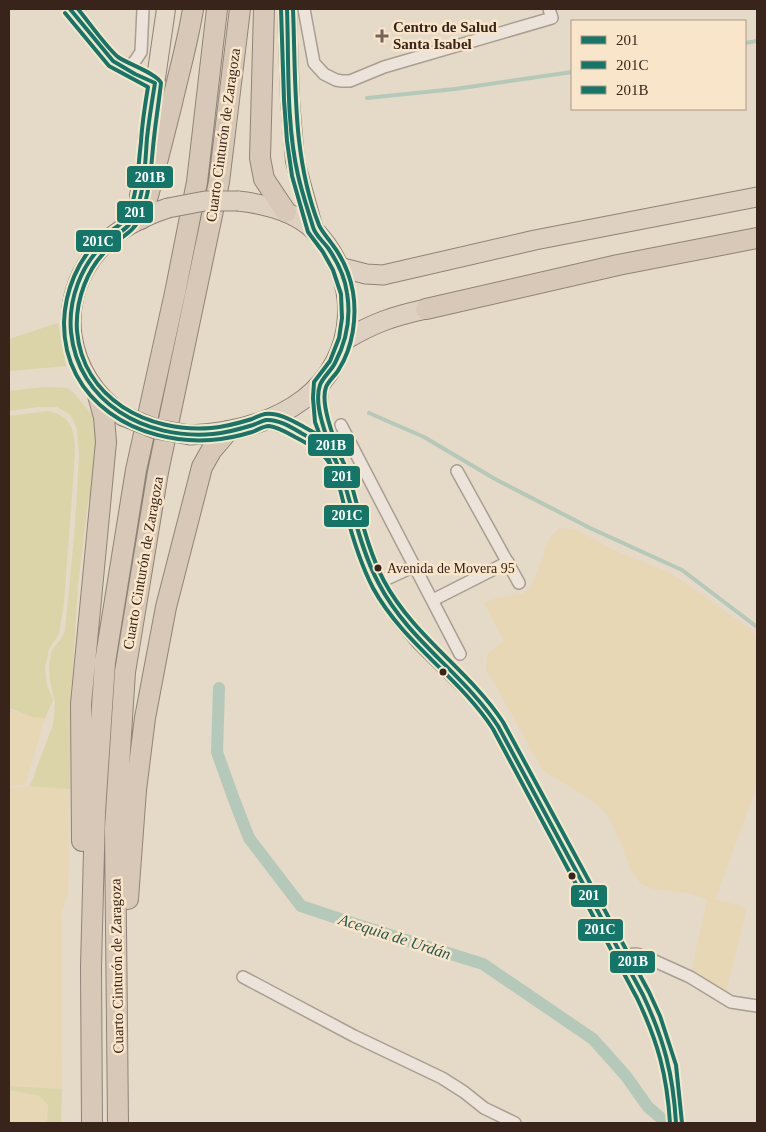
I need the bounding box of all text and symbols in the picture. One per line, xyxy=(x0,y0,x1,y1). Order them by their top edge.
place label: Centro de Salud Santa Isabel xyxy=(393,19,498,52)
legend xyxy=(571,20,746,110)
marker: Centro de Salud Santa Isabel xyxy=(375,29,389,43)
text: 201 xyxy=(616,32,639,48)
street label: Cuarto Cinturón de Zaragoza xyxy=(203,47,243,223)
text: 201C xyxy=(616,57,649,73)
text: 201B xyxy=(616,82,649,98)
line badge: 201B xyxy=(126,165,174,189)
text: 201B xyxy=(135,170,165,185)
line badge: 201 xyxy=(116,200,154,224)
text: 201 xyxy=(125,205,146,220)
line badge: 201C xyxy=(75,229,122,253)
text: 201C xyxy=(82,234,114,249)
line badge: 201B xyxy=(307,433,355,457)
text: 201B xyxy=(316,438,346,453)
line badge: 201 xyxy=(323,465,361,489)
text: 201 xyxy=(332,469,353,484)
street label: Cuarto Cinturón de Zaragoza xyxy=(120,475,166,651)
line badge: 201C xyxy=(323,504,370,528)
text: 201C xyxy=(331,508,363,523)
place label: Avenida de Movera 95 xyxy=(387,561,515,576)
marker: Avenida de Movera 95 xyxy=(373,563,383,573)
unlabelled marker xyxy=(438,667,448,677)
unlabelled marker xyxy=(567,871,577,881)
street label: Cuarto Cinturón de Zaragoza xyxy=(107,878,127,1054)
line badge: 201 xyxy=(570,884,608,908)
text: 201 xyxy=(579,888,600,903)
water label: Acequia de Urdán xyxy=(335,910,453,964)
line badge: 201C xyxy=(577,918,624,942)
text: 201C xyxy=(584,922,616,937)
line badge: 201B xyxy=(609,950,656,974)
text: 201B xyxy=(618,954,648,969)

